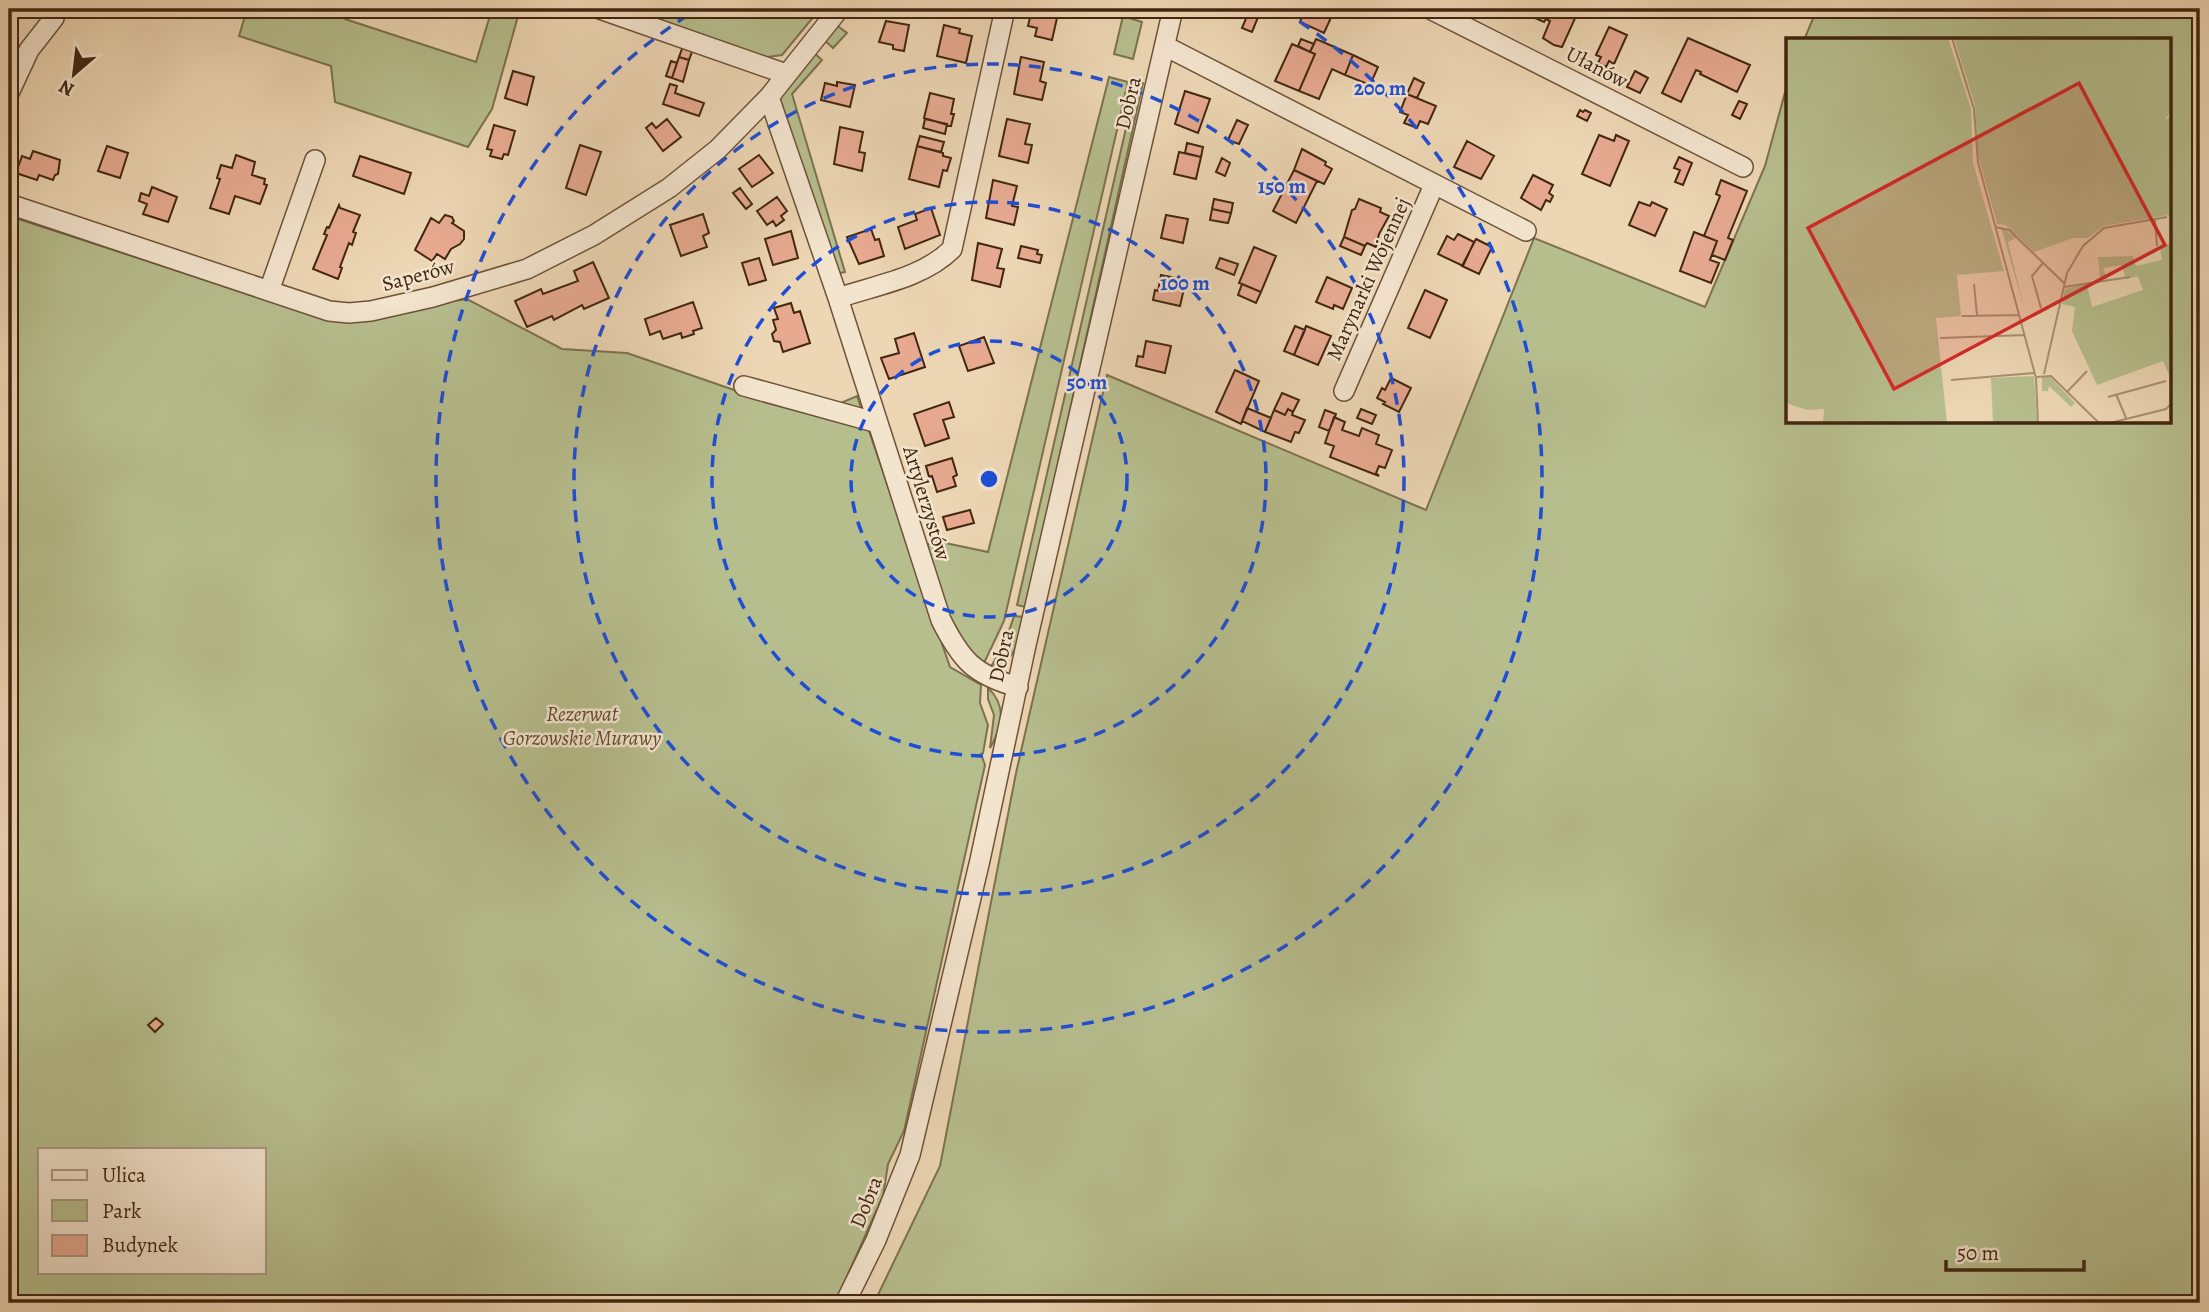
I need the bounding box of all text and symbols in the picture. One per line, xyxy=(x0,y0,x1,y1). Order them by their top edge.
north arrow xyxy=(38,38,108,108)
inset map xyxy=(1786,38,2170,424)
street label: Ułanów xyxy=(1561,39,1633,95)
text: N xyxy=(54,73,79,103)
street label: Dobra xyxy=(1108,74,1148,132)
text: 200 m xyxy=(1354,74,1407,102)
text: 150 m xyxy=(1258,172,1307,200)
street label: Marynarki Wojennej xyxy=(1319,193,1417,365)
street label: Saperów xyxy=(379,252,457,298)
text: 100 m xyxy=(1160,269,1210,297)
text: 50 m xyxy=(1067,368,1108,396)
street label: Artylerzystów xyxy=(896,441,958,564)
centre of rings xyxy=(977,467,1001,491)
street label: Dobra xyxy=(982,627,1020,685)
park label: Rezerwat Gorzowskie Murawy xyxy=(503,700,661,752)
legend xyxy=(38,1148,266,1274)
text: Ulica xyxy=(102,1161,146,1189)
street label: Dobra xyxy=(843,1172,889,1232)
text: Park xyxy=(102,1197,142,1225)
scale bar xyxy=(1946,1228,2085,1272)
text: Budynek xyxy=(102,1231,178,1259)
text: 50 m xyxy=(1957,1239,1999,1267)

